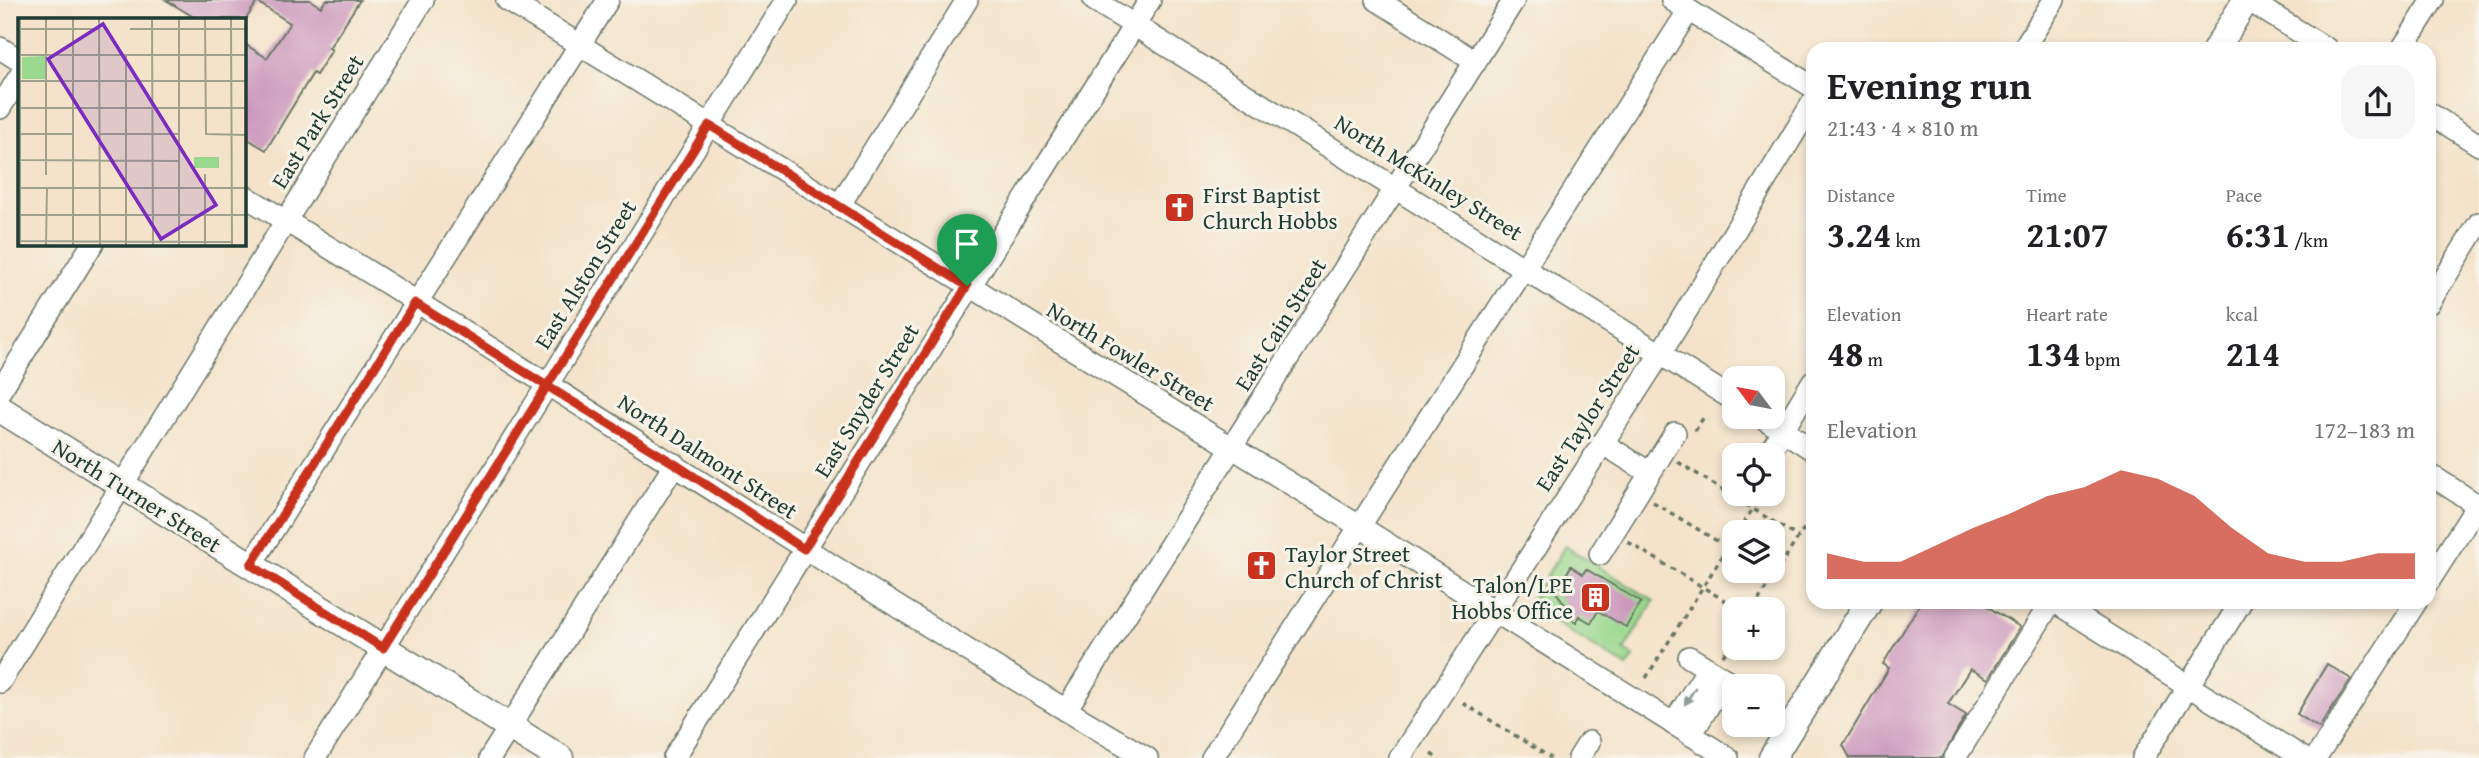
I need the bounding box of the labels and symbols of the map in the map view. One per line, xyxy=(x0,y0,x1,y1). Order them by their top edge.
inset map xyxy=(18,18,245,245)
street label: East Park Street xyxy=(263,48,371,194)
street label: North McKinley Street xyxy=(1329,106,1529,248)
place label: First Baptist Church Hobbs xyxy=(1203,178,1338,237)
church icon: First Baptist Church Hobbs xyxy=(1163,190,1197,224)
street label: East Alston Street xyxy=(526,193,644,355)
pin xyxy=(937,214,997,286)
street label: East Cain Street xyxy=(1226,251,1334,397)
street label: North Fowler Street xyxy=(1041,293,1221,419)
street label: East Snyder Street xyxy=(805,317,927,483)
street label: East Taylor Street xyxy=(1527,337,1647,497)
north arrow xyxy=(1722,366,1785,429)
street label: North Dalmont Street xyxy=(612,385,804,527)
street label: North Turner Street xyxy=(46,430,228,560)
place label: Taylor Street Church of Christ xyxy=(1285,537,1443,596)
church icon: Taylor Street Church of Christ xyxy=(1245,549,1279,583)
place label: Talon/LPE Hobbs Office xyxy=(1452,568,1573,627)
building icon: Talon/LPE Hobbs Office xyxy=(1579,580,1613,614)
one-way arrow xyxy=(1684,686,1697,706)

